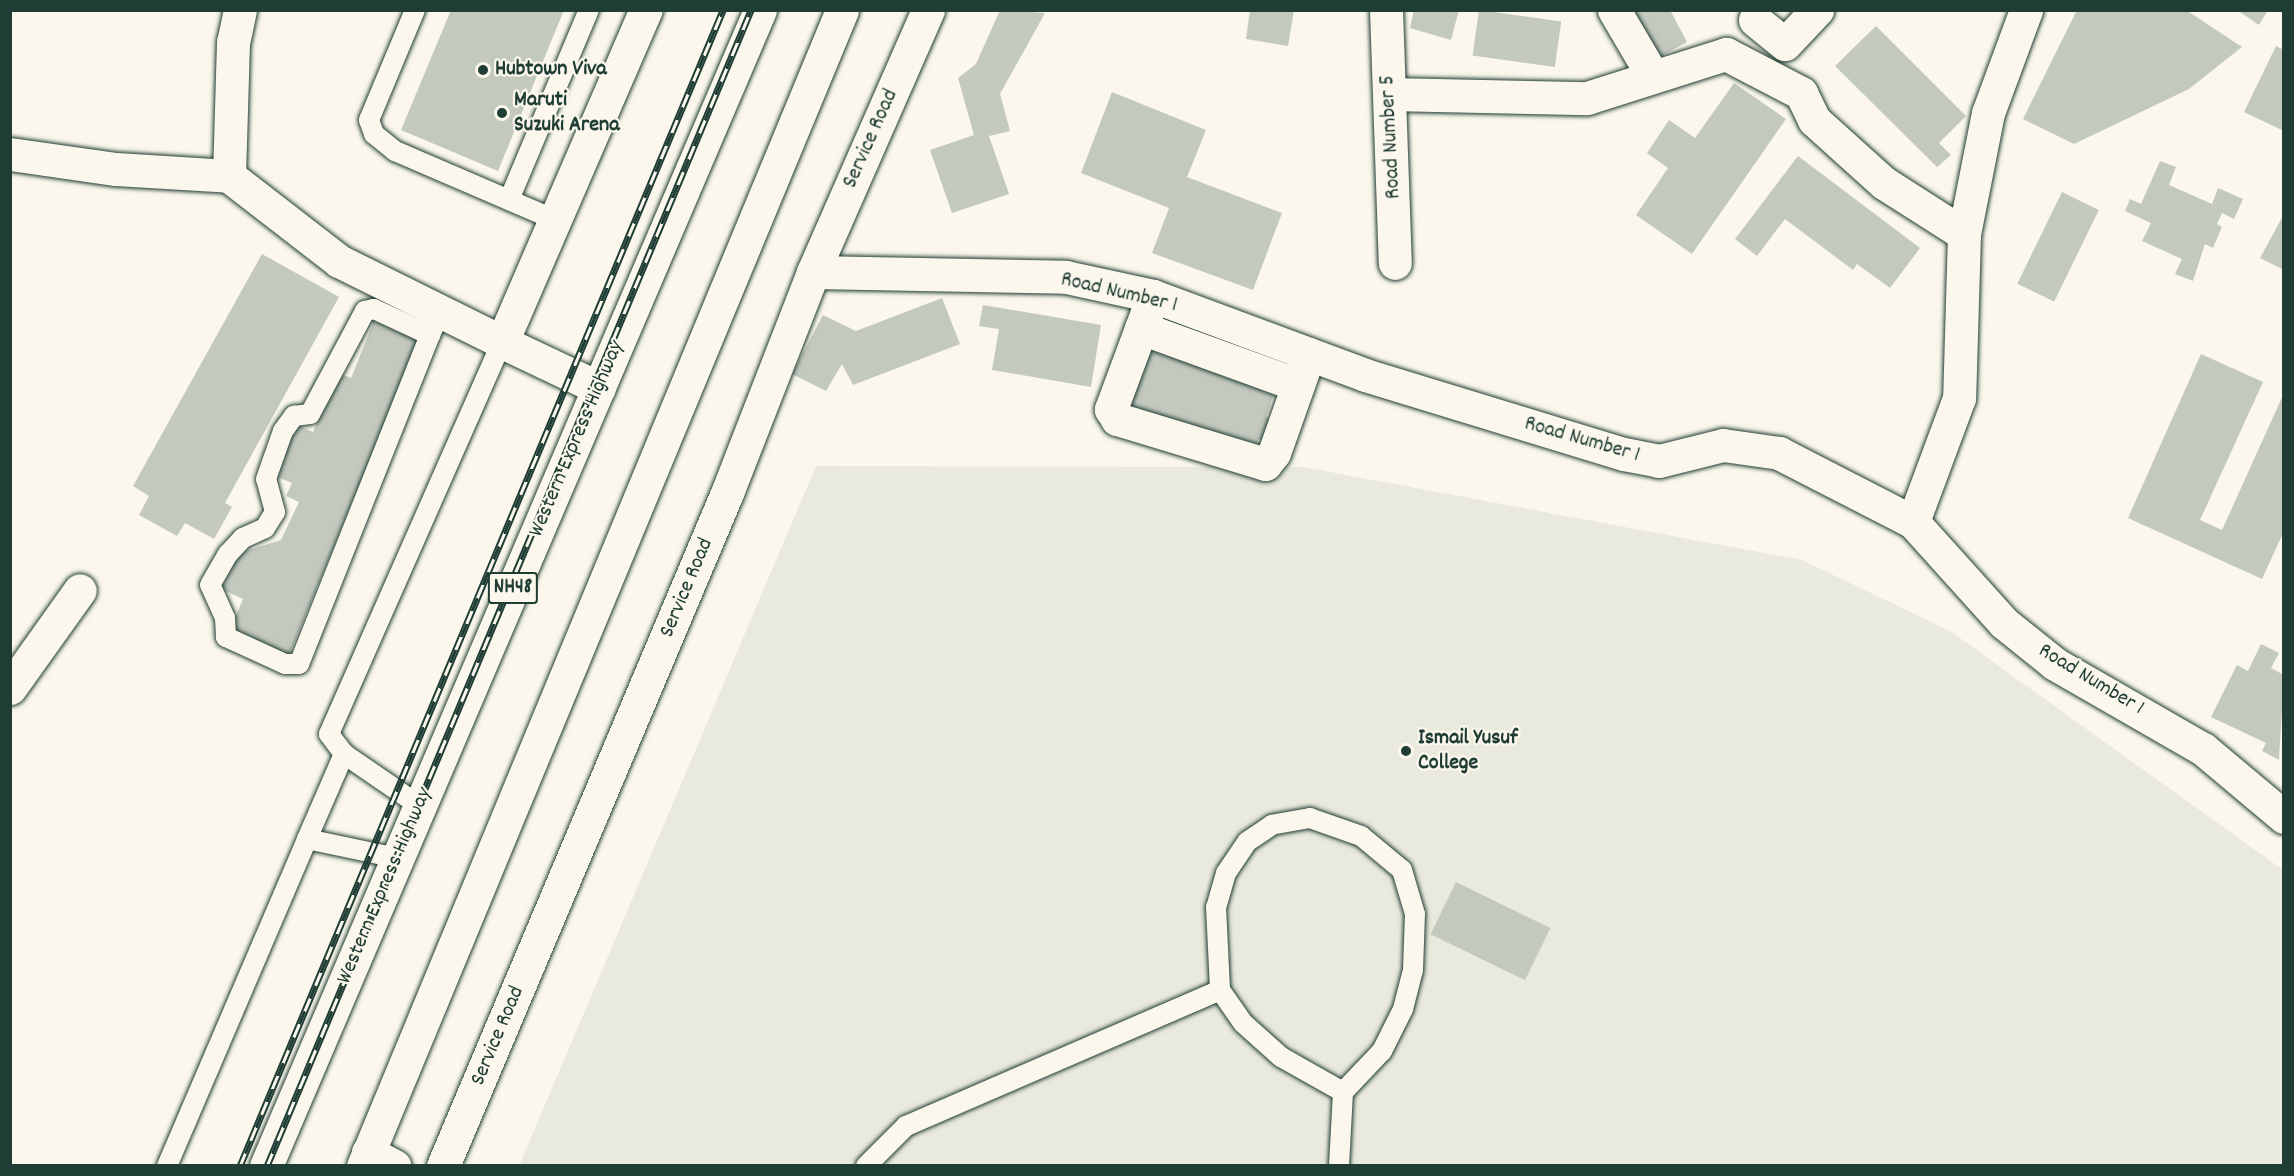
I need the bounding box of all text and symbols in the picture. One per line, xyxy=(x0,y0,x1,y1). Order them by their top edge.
place label: Hubtown Viva xyxy=(495,57,607,83)
marker: Hubtown Viva xyxy=(476,63,490,77)
street label: Road Number 5 xyxy=(1375,74,1407,200)
street label: Service Road xyxy=(837,85,905,193)
place label: Maruti Suzuki Arena xyxy=(514,87,619,138)
marker: Maruti Suzuki Arena xyxy=(495,106,509,120)
street label: Road Number 1 xyxy=(1058,267,1180,319)
street label: Western Express Highway xyxy=(524,337,630,541)
street label: Road Number 1 xyxy=(1521,411,1643,469)
street label: Service Road xyxy=(654,534,720,642)
road number: NH48 xyxy=(488,570,538,606)
street label: Road Number 1 xyxy=(2033,638,2149,722)
place label: Ismail Yusuf College xyxy=(1418,725,1518,776)
marker: Ismail Yusuf College xyxy=(1399,744,1413,758)
street label: Western Express Highway xyxy=(332,784,438,988)
street label: Service Road xyxy=(465,982,531,1090)

